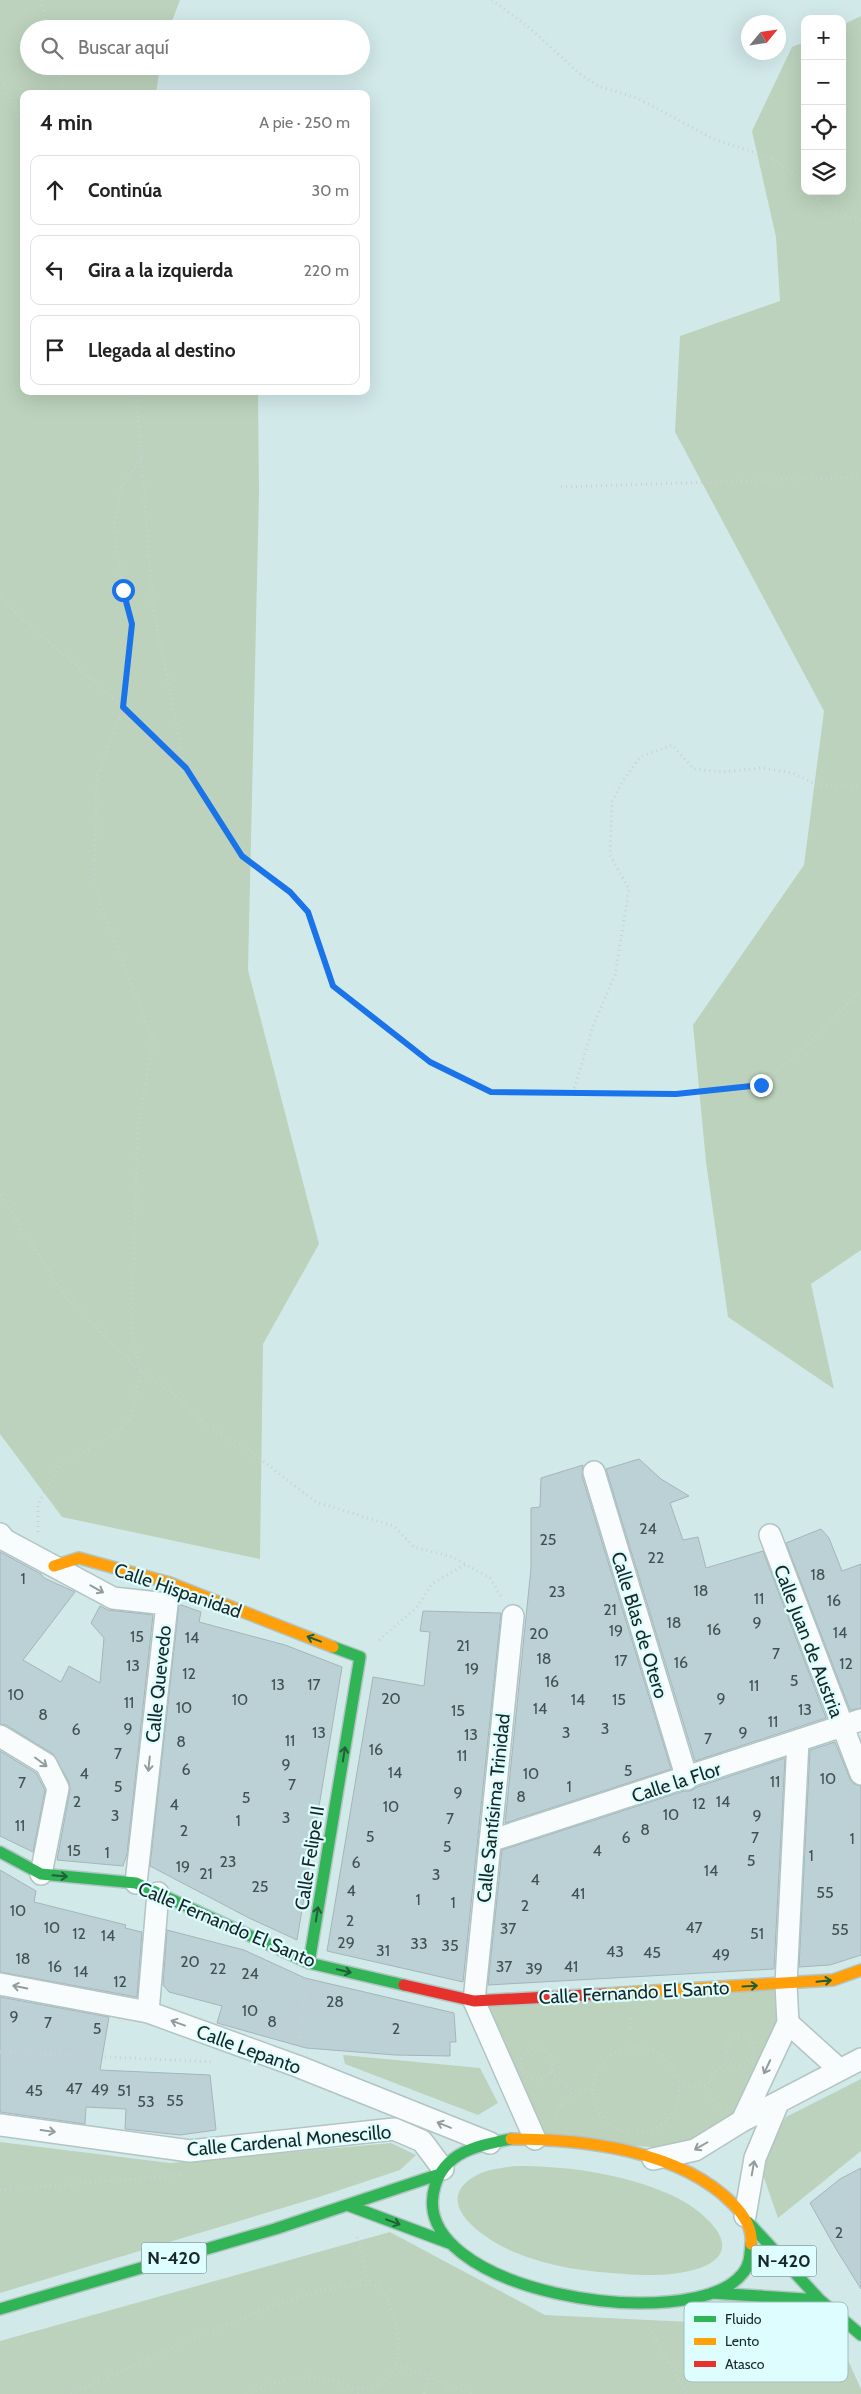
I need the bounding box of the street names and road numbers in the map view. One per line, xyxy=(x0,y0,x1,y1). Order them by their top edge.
street label: Calle Blas de Otero xyxy=(606,1549,673,1701)
street label: Calle Hispanidad xyxy=(111,1558,245,1623)
street label: Calle Juan de Austria xyxy=(769,1562,848,1721)
street label: Calle Quevedo xyxy=(141,1624,176,1744)
street label: Calle Santísima Trinidad xyxy=(472,1712,515,1904)
street label: Calle la Flor xyxy=(629,1757,724,1808)
street label: Calle Felipe II xyxy=(290,1804,329,1912)
street label: Calle Fernando El Santo xyxy=(134,1877,319,1972)
street label: Calle Fernando El Santo xyxy=(538,1976,730,2009)
street label: Calle Lepanto xyxy=(193,2020,304,2079)
street label: Calle Cardenal Monescillo xyxy=(186,2120,392,2161)
road number: N-420 xyxy=(142,2242,206,2274)
road number: N-420 xyxy=(752,2246,816,2276)

